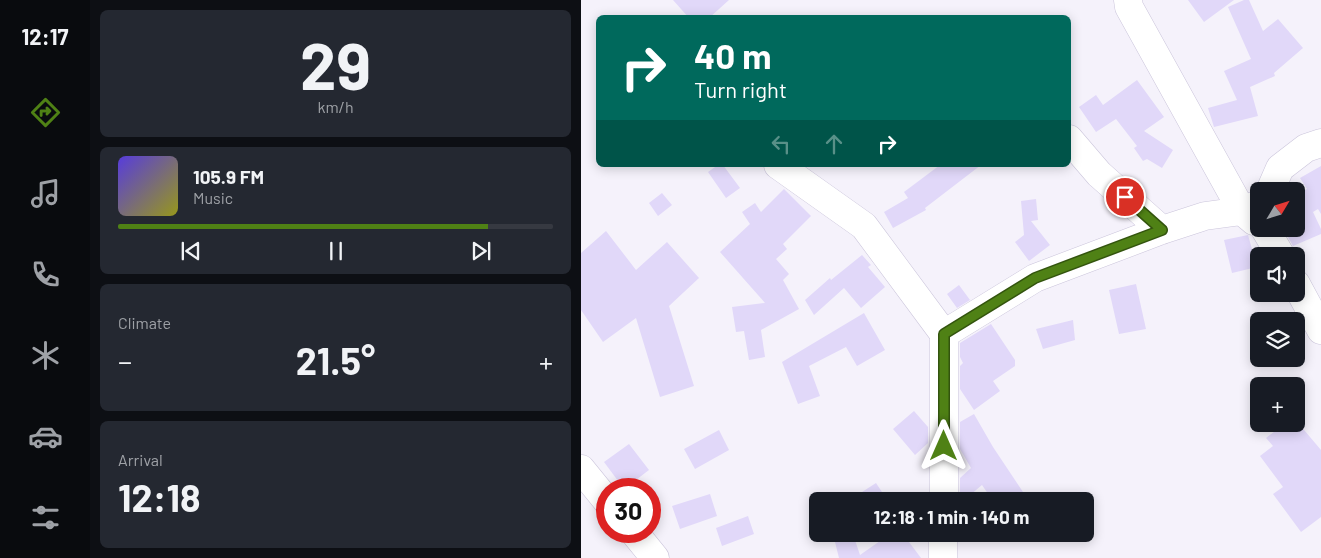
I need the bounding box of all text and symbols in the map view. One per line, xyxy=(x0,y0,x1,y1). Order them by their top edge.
text: 12:17 xyxy=(22,23,68,49)
text: 29 xyxy=(300,25,371,103)
text: 40 m xyxy=(694,34,771,76)
icon: right xyxy=(611,35,676,100)
text: Turn right xyxy=(694,76,787,102)
icon: directions xyxy=(28,95,63,130)
text: km/h xyxy=(317,97,354,116)
icon: left xyxy=(767,130,795,158)
icon: ahead xyxy=(820,130,848,158)
icon: right xyxy=(873,130,901,158)
text: 105.9 FM xyxy=(193,165,264,188)
icon: music xyxy=(28,176,63,211)
pin xyxy=(1104,176,1146,218)
north arrow xyxy=(1250,182,1305,238)
map controls xyxy=(1250,182,1305,432)
icon: arrive xyxy=(1111,183,1139,211)
text: Music xyxy=(193,188,233,207)
icon: previous xyxy=(177,237,205,265)
icon: pause xyxy=(322,237,350,265)
icon: next xyxy=(467,237,495,265)
button: sound xyxy=(1250,247,1305,302)
icon: phone xyxy=(28,257,63,292)
button: layers xyxy=(1250,312,1305,367)
text: Climate xyxy=(118,313,171,332)
text: 21.5° xyxy=(296,337,375,383)
icon: climate xyxy=(28,338,63,373)
text: − xyxy=(118,344,132,378)
text: + xyxy=(539,344,553,378)
button: + xyxy=(1250,377,1305,432)
icon: car xyxy=(28,419,63,454)
position arrow xyxy=(917,419,969,471)
text: Arrival xyxy=(118,450,163,469)
text: 12:18 xyxy=(118,474,201,520)
speed limit sign: 30 xyxy=(596,478,661,543)
icon: filters xyxy=(28,500,63,535)
text: 12:18 · 1 min · 140 m xyxy=(874,505,1029,528)

